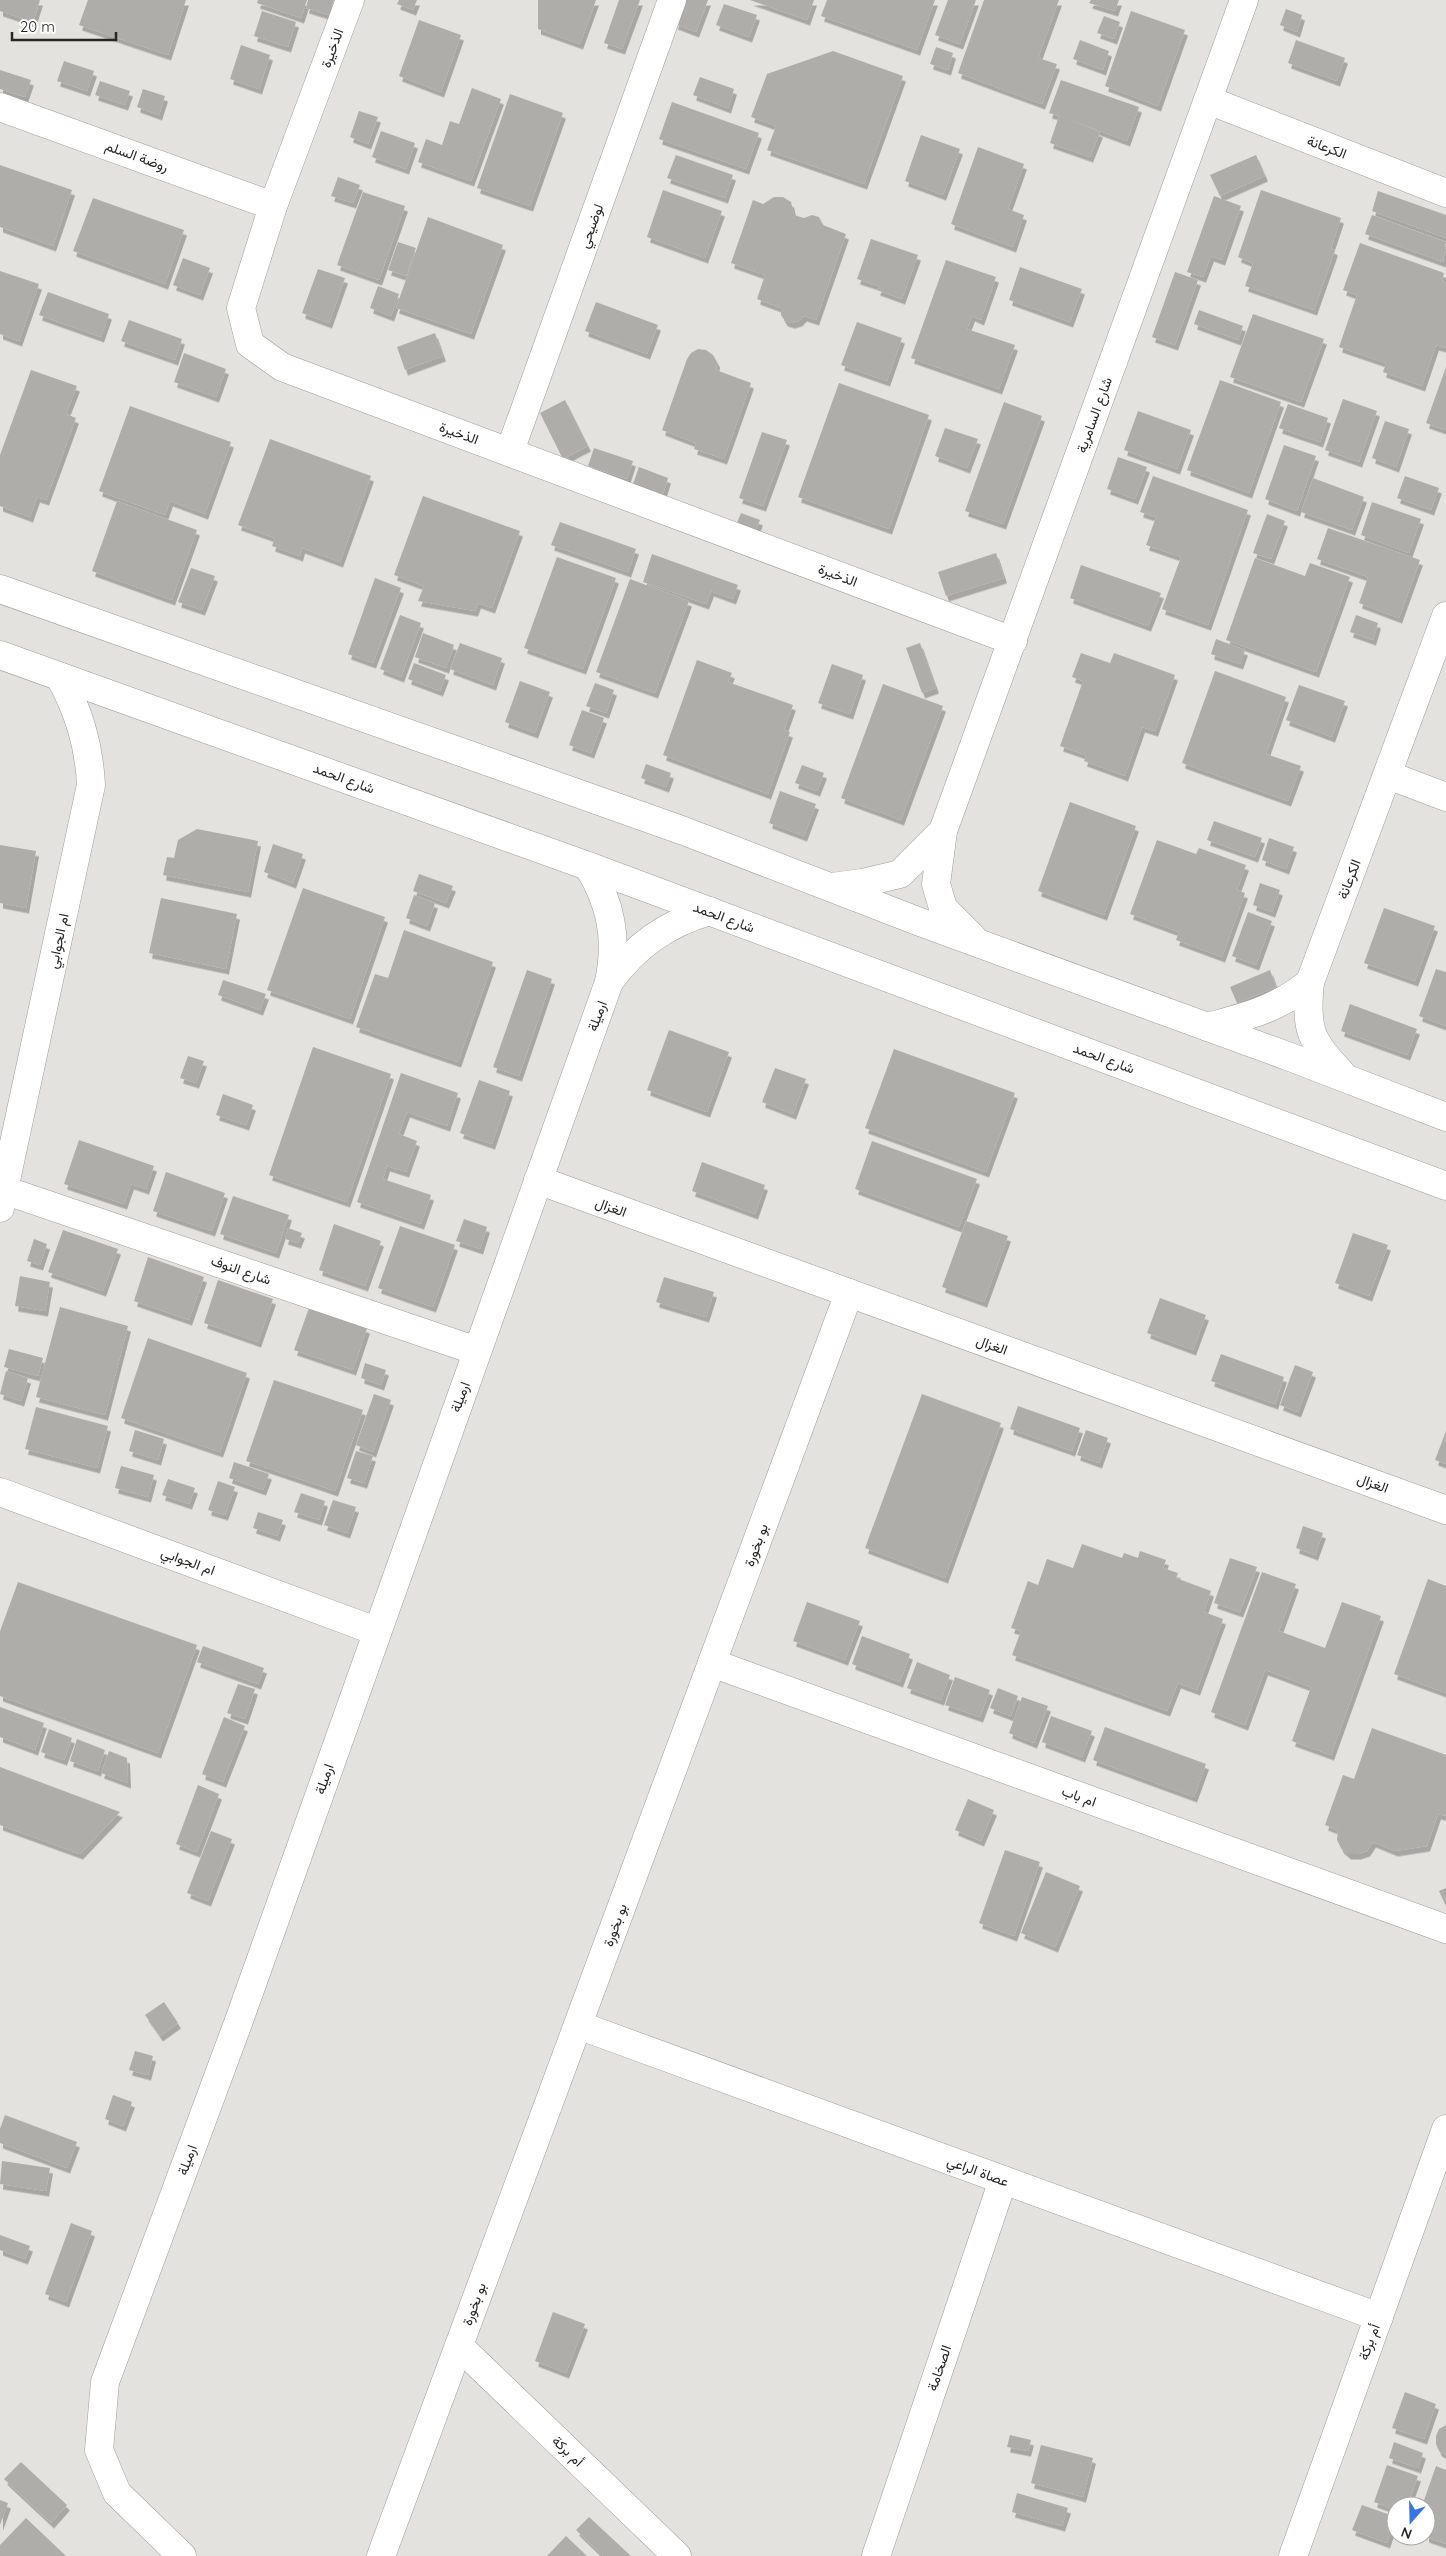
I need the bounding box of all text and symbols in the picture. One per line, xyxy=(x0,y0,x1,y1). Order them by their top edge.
scale bar xyxy=(12,10,116,42)
text: 20 m xyxy=(20,17,55,36)
street label: الذخيرة xyxy=(317,26,347,70)
street label: الكرعانة xyxy=(1305,131,1349,163)
street label: روضة السلم xyxy=(103,136,171,176)
street label: لوضيحي xyxy=(575,201,610,252)
street label: شارع السامرية xyxy=(1072,375,1118,456)
street label: الذخيرة xyxy=(437,418,481,448)
street label: الذخيرة xyxy=(816,559,860,591)
street label: شارع الحمد xyxy=(310,759,377,799)
street label: الكرعانة xyxy=(1333,857,1365,901)
street label: شارع الحمد xyxy=(690,898,757,938)
street label: ام الجوابي xyxy=(43,912,76,971)
street label: ارميلة xyxy=(583,998,611,1034)
street label: شارع الحمد xyxy=(1070,1039,1137,1079)
street label: الغزال xyxy=(593,1193,629,1222)
street label: شارع النوف xyxy=(208,1251,273,1291)
street label: الغزال xyxy=(974,1331,1010,1360)
street label: ارميلة xyxy=(446,1379,474,1415)
street label: الغزال xyxy=(1355,1469,1391,1498)
street label: بو بخورة xyxy=(740,1521,772,1569)
street label: ام الجوابي xyxy=(157,1543,217,1582)
street label: ارميلة xyxy=(310,1761,338,1797)
street label: ام باب xyxy=(1059,1781,1099,1811)
street label: بو بخورة xyxy=(599,1901,631,1949)
street label: ارميلة xyxy=(173,2142,201,2178)
street label: عصاة الراعي xyxy=(943,2151,1011,2193)
street label: بو بخورة xyxy=(458,2280,490,2328)
street label: أم بركة xyxy=(1354,2321,1384,2363)
street label: الصخامة xyxy=(923,2343,955,2393)
street label: أم بركة xyxy=(548,2432,588,2470)
north arrow xyxy=(1386,2496,1436,2546)
text: N xyxy=(1399,2523,1414,2543)

